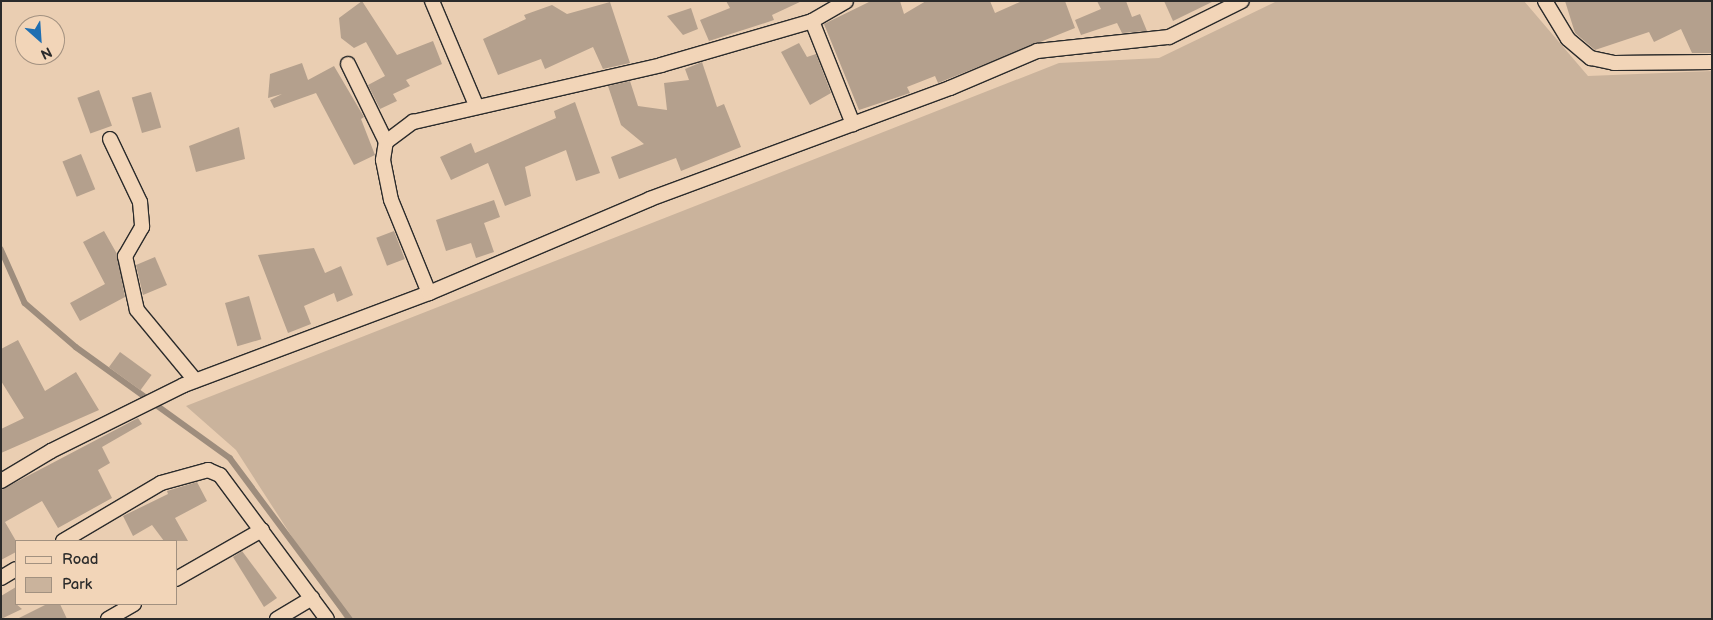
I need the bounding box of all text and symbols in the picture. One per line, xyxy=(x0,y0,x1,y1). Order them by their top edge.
north arrow xyxy=(15,15,65,65)
text: N xyxy=(38,43,55,63)
legend xyxy=(15,540,178,605)
text: Road xyxy=(62,550,98,569)
text: Park xyxy=(62,575,92,594)

